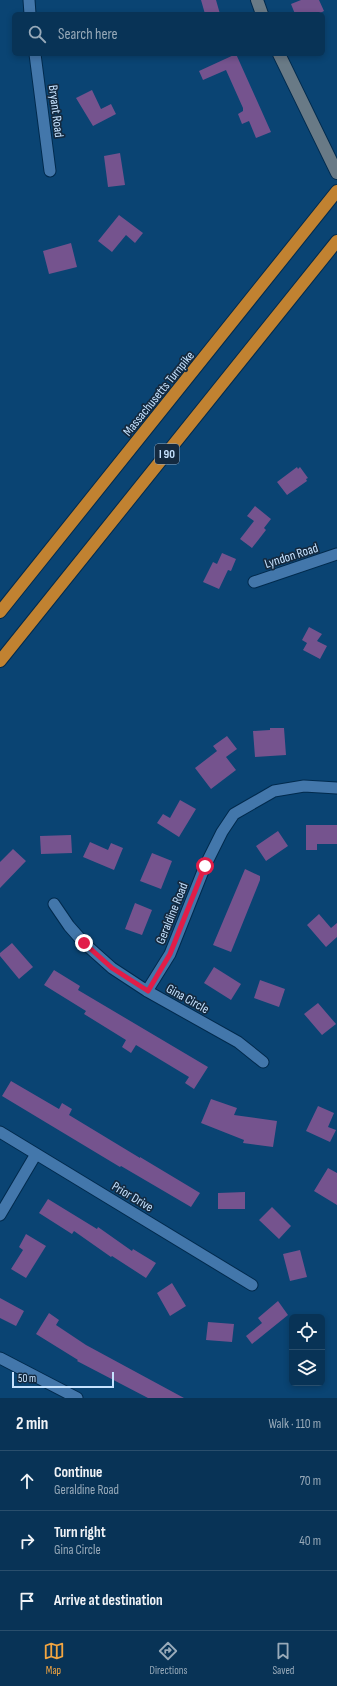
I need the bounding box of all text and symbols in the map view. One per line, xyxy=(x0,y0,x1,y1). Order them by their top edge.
search box xyxy=(12,12,325,56)
icon: search xyxy=(26,23,48,45)
text: Search here xyxy=(58,25,118,44)
street label: Bryant Road xyxy=(45,84,67,138)
street label: Massachusetts Turnpike xyxy=(120,348,198,439)
road number: I 90 xyxy=(155,444,179,464)
street label: Lyndon Road xyxy=(263,540,320,572)
route start xyxy=(196,857,214,875)
street label: Geraldine Road xyxy=(152,880,192,947)
route end xyxy=(75,934,93,952)
street label: Gina Circle xyxy=(163,981,212,1017)
street label: Prior Drive xyxy=(109,1178,156,1215)
map controls xyxy=(289,1314,325,1386)
button: locate xyxy=(289,1314,325,1350)
button: layers xyxy=(289,1350,325,1386)
scale bar xyxy=(12,1370,114,1389)
text: 50 m xyxy=(18,1372,36,1385)
text: 2 min xyxy=(16,1414,48,1434)
text: Walk · 110 m xyxy=(268,1416,321,1432)
text: Continue xyxy=(54,1463,103,1482)
icon: ahead xyxy=(16,1470,38,1492)
text: 70 m xyxy=(300,1473,321,1489)
text: Geraldine Road xyxy=(54,1482,119,1498)
text: Turn right xyxy=(54,1523,106,1542)
icon: right xyxy=(16,1530,38,1552)
text: 40 m xyxy=(299,1533,321,1549)
text: Gina Circle xyxy=(54,1542,101,1558)
icon: arrive xyxy=(16,1590,38,1612)
text: Arrive at destination xyxy=(54,1591,163,1610)
tab: Map xyxy=(43,1640,65,1677)
tab: Directions xyxy=(150,1640,187,1677)
tab: Saved xyxy=(272,1640,294,1677)

